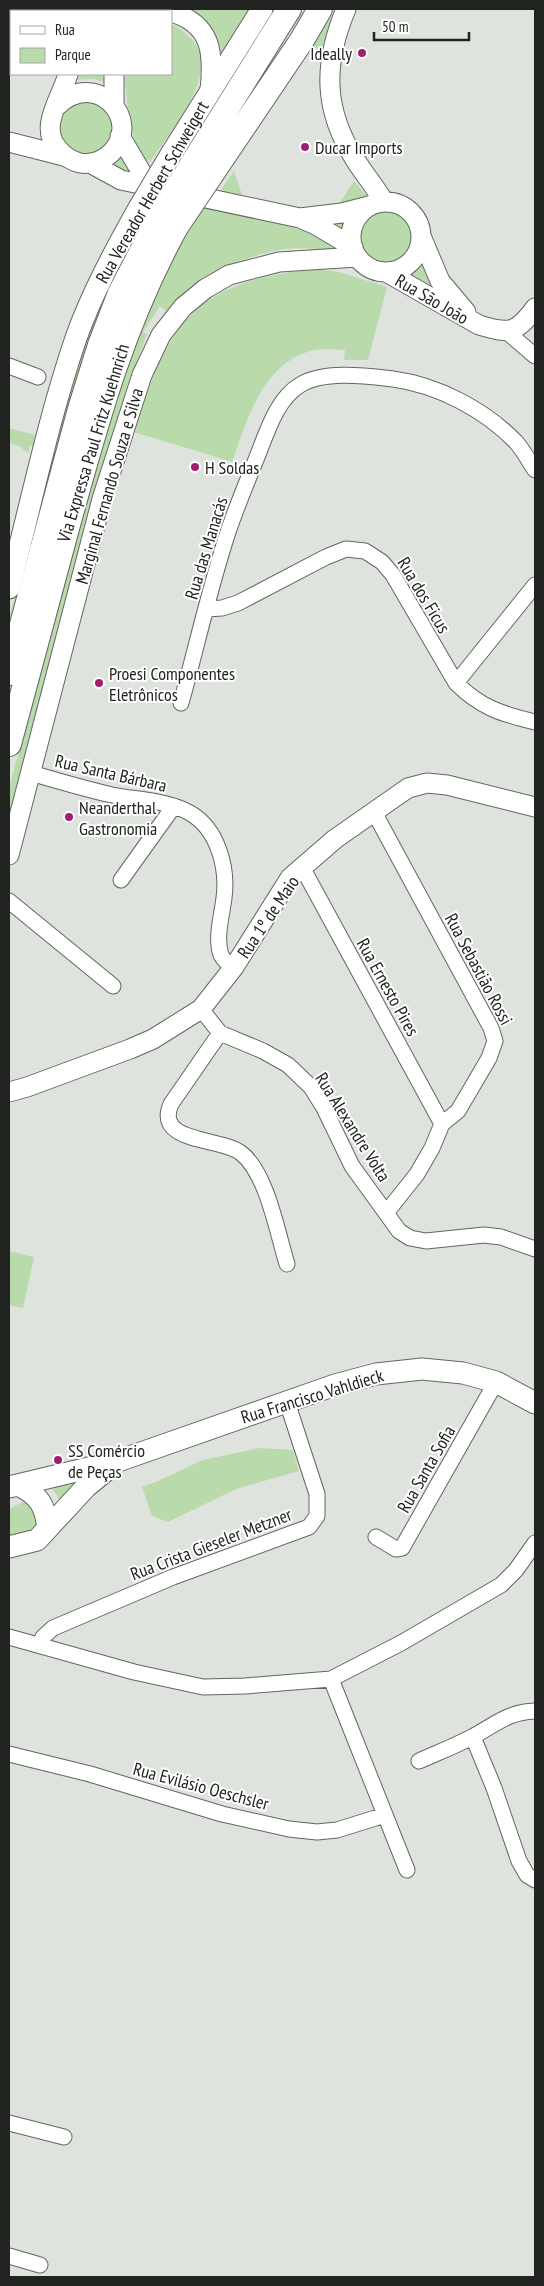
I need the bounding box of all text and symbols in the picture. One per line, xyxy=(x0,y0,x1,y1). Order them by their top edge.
legend xyxy=(10,10,172,75)
scale bar xyxy=(374,10,469,42)
text: 50 m xyxy=(382,17,408,36)
text: Rua xyxy=(55,20,75,39)
place label: Ideally xyxy=(310,42,352,65)
text: Parque xyxy=(55,45,91,64)
marker: Ideally xyxy=(356,47,368,59)
street label: Rua Vereador Herbert Schweigert xyxy=(90,97,214,287)
place label: Ducar Imports xyxy=(315,136,403,159)
marker: Ducar Imports xyxy=(299,141,311,153)
street label: Rua São João xyxy=(391,269,473,329)
street label: Via Expressa Paul Fritz Kuehnrich xyxy=(52,341,134,546)
street label: Marginal Fernando Souza e Silva xyxy=(70,385,148,587)
place label: H Soldas xyxy=(205,456,259,479)
marker: H Soldas xyxy=(189,461,201,473)
street label: Rua das Manacás xyxy=(180,494,232,602)
street label: Rua dos Ficus xyxy=(392,553,456,637)
place label: Proesi Componentes Eletrônicos xyxy=(109,662,235,706)
marker: Proesi Componentes Eletrônicos xyxy=(93,677,105,689)
street label: Rua Santa Bárbara xyxy=(53,749,169,797)
place label: Neanderthal Gastronomia xyxy=(79,796,157,840)
marker: Neanderthal Gastronomia xyxy=(63,811,75,823)
street label: Rua 1º de Maio xyxy=(232,871,304,963)
street label: Rua Sebastião Rossi xyxy=(440,909,518,1029)
street label: Rua Ernesto Pires xyxy=(352,934,424,1040)
street label: Rua Alexandre Volta xyxy=(310,1068,396,1186)
street label: Rua Francisco Vahldieck xyxy=(238,1363,386,1429)
street label: Rua Santa Sofia xyxy=(392,1421,460,1517)
place label: SS Comércio de Peças xyxy=(68,1439,145,1483)
marker: SS Comércio de Peças xyxy=(52,1454,64,1466)
street label: Rua Crista Gieseler Metzner xyxy=(127,1503,295,1585)
street label: Rua Evilásio Oeschsler xyxy=(131,1757,271,1815)

